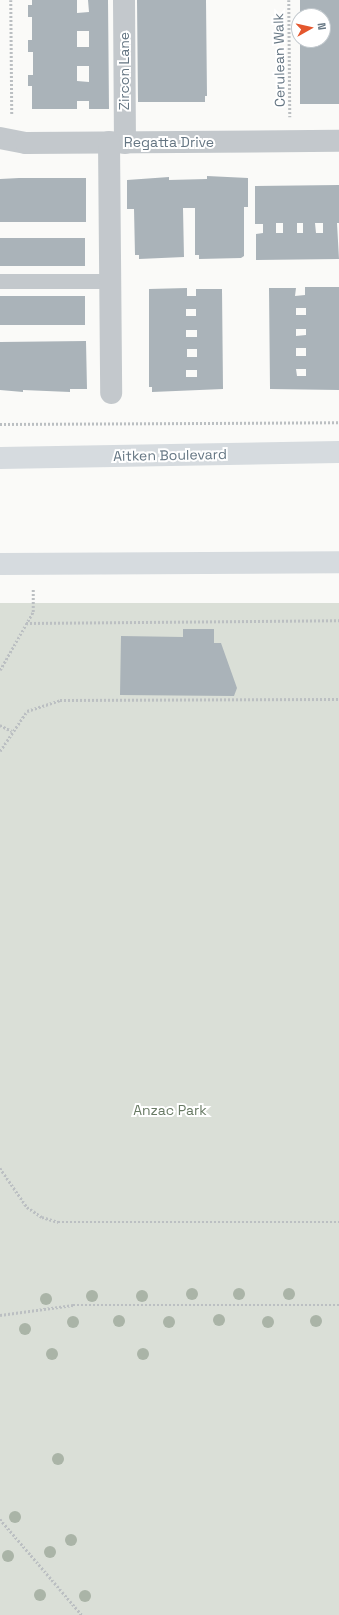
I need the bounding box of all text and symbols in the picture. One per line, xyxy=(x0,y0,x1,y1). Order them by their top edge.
north arrow xyxy=(291,8,331,48)
street label: Cerulean Walk xyxy=(270,13,288,107)
text: N xyxy=(314,22,329,31)
street label: Zircon Lane xyxy=(116,32,132,110)
street label: Regatta Drive xyxy=(124,134,214,150)
street label: Aitken Boulevard xyxy=(113,446,227,464)
park label: Anzac Park xyxy=(133,1102,207,1118)

